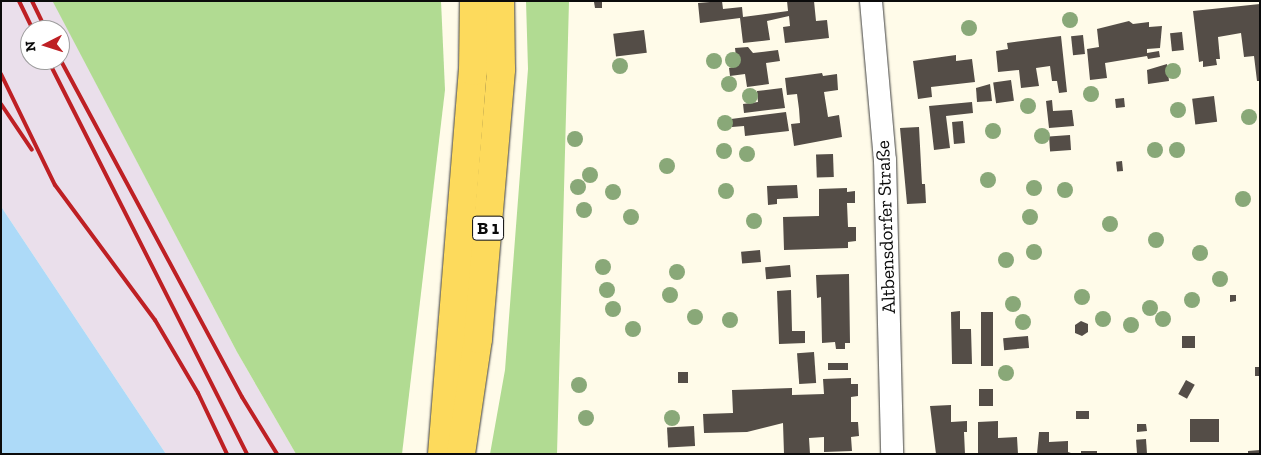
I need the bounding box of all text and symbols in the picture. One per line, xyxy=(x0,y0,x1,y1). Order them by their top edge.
north arrow xyxy=(20,20,70,70)
text: N xyxy=(22,40,39,52)
street label: Altbensdorfer Straße xyxy=(872,140,900,314)
road number: B 1 xyxy=(472,212,504,244)

